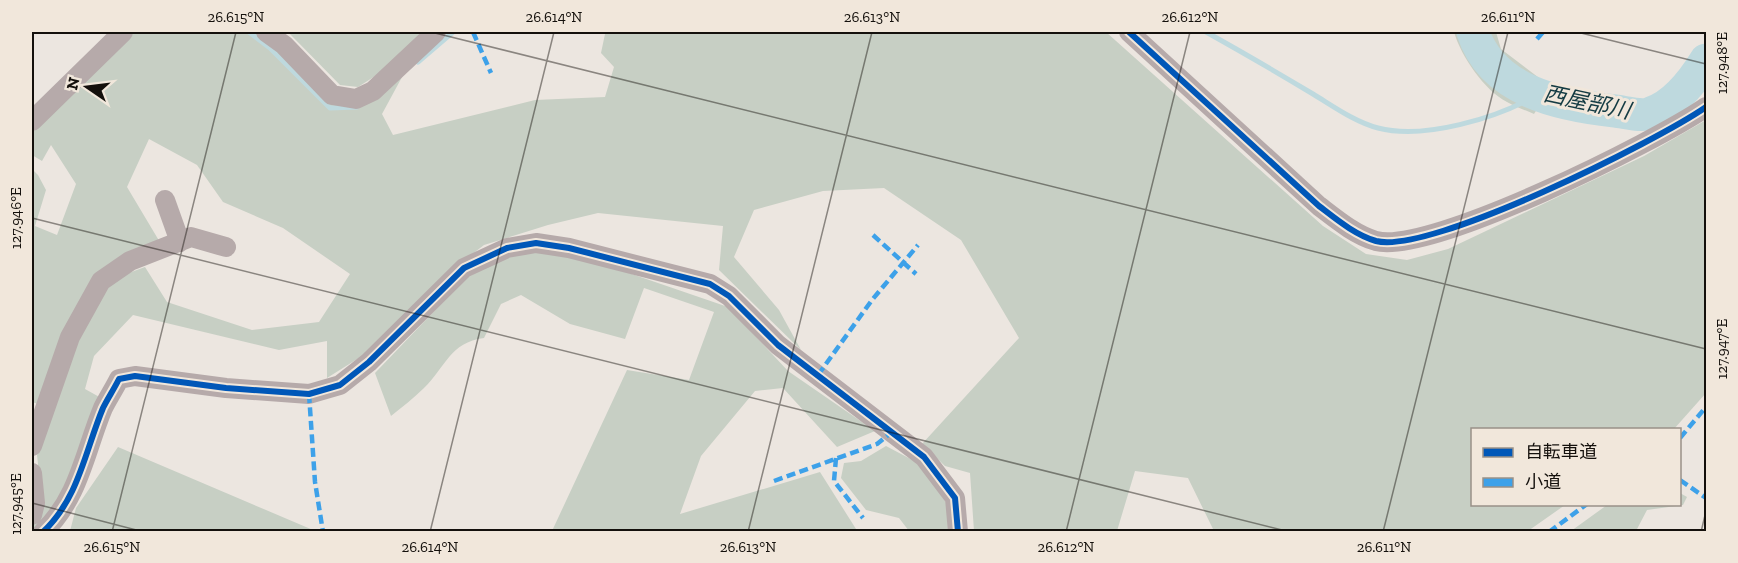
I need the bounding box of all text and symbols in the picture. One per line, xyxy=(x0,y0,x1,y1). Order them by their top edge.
text: 26.615°N xyxy=(208,8,264,26)
text: 26.614°N xyxy=(526,8,582,26)
text: 26.613°N xyxy=(844,8,900,26)
text: 26.612°N xyxy=(1162,8,1218,26)
text: 26.611°N xyxy=(1481,8,1535,26)
text: 127.948°E xyxy=(1713,32,1731,94)
north arrow xyxy=(57,57,117,117)
text: N xyxy=(62,75,84,92)
water label: 西屋部川 xyxy=(1541,80,1635,125)
text: 127.946°E xyxy=(7,187,25,249)
text: 127.947°E xyxy=(1713,318,1731,379)
legend xyxy=(1471,428,1681,506)
text: 自転車道 xyxy=(1525,441,1597,463)
text: 小道 xyxy=(1525,471,1561,493)
text: 127.945°E xyxy=(7,473,25,535)
text: 26.615°N xyxy=(84,538,140,556)
text: 26.614°N xyxy=(402,538,458,556)
text: 26.613°N xyxy=(720,538,776,556)
text: 26.612°N xyxy=(1038,538,1094,556)
text: 26.611°N xyxy=(1357,538,1411,556)

